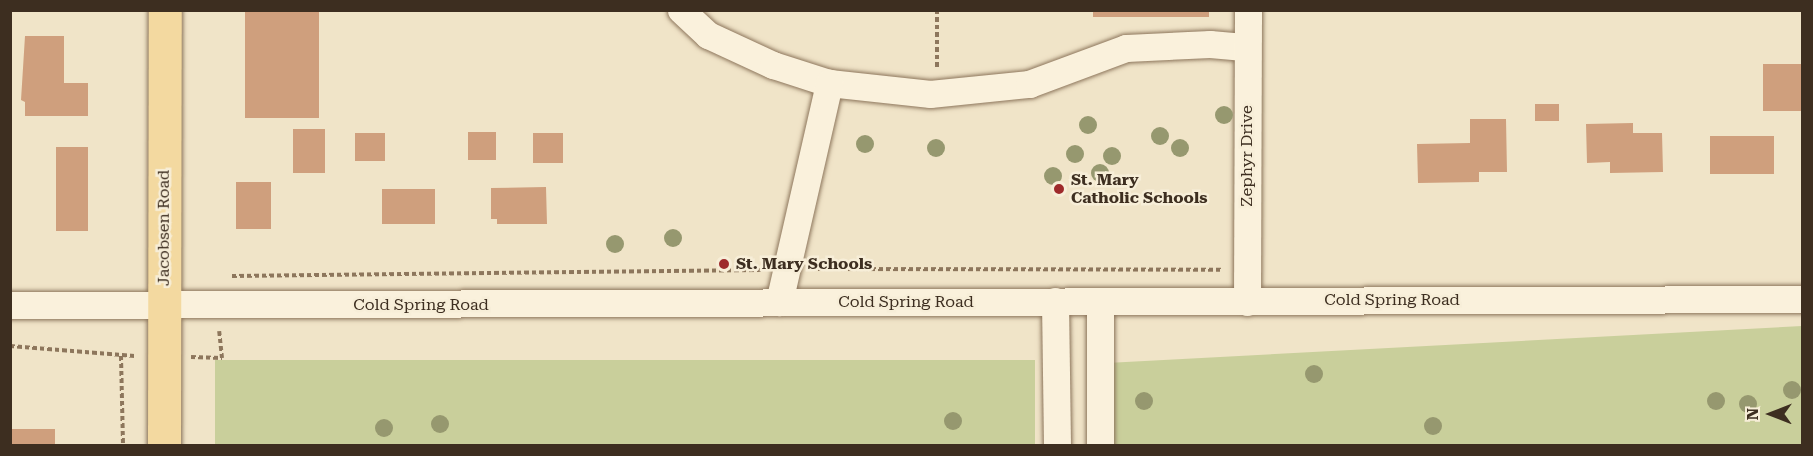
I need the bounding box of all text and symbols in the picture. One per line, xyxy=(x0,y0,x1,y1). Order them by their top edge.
street label: Zephyr Drive xyxy=(1237,105,1257,207)
street label: Jacobsen Road xyxy=(154,170,174,286)
place label: St. Mary Catholic Schools xyxy=(1071,170,1207,208)
marker: St. Mary Catholic Schools xyxy=(1052,182,1066,196)
place label: St. Mary Schools xyxy=(736,254,872,274)
marker: St. Mary Schools xyxy=(717,257,731,271)
street label: Cold Spring Road xyxy=(1324,290,1460,310)
street label: Cold Spring Road xyxy=(838,292,974,312)
street label: Cold Spring Road xyxy=(353,295,489,315)
north arrow xyxy=(1741,384,1801,444)
text: N xyxy=(1743,408,1762,420)

